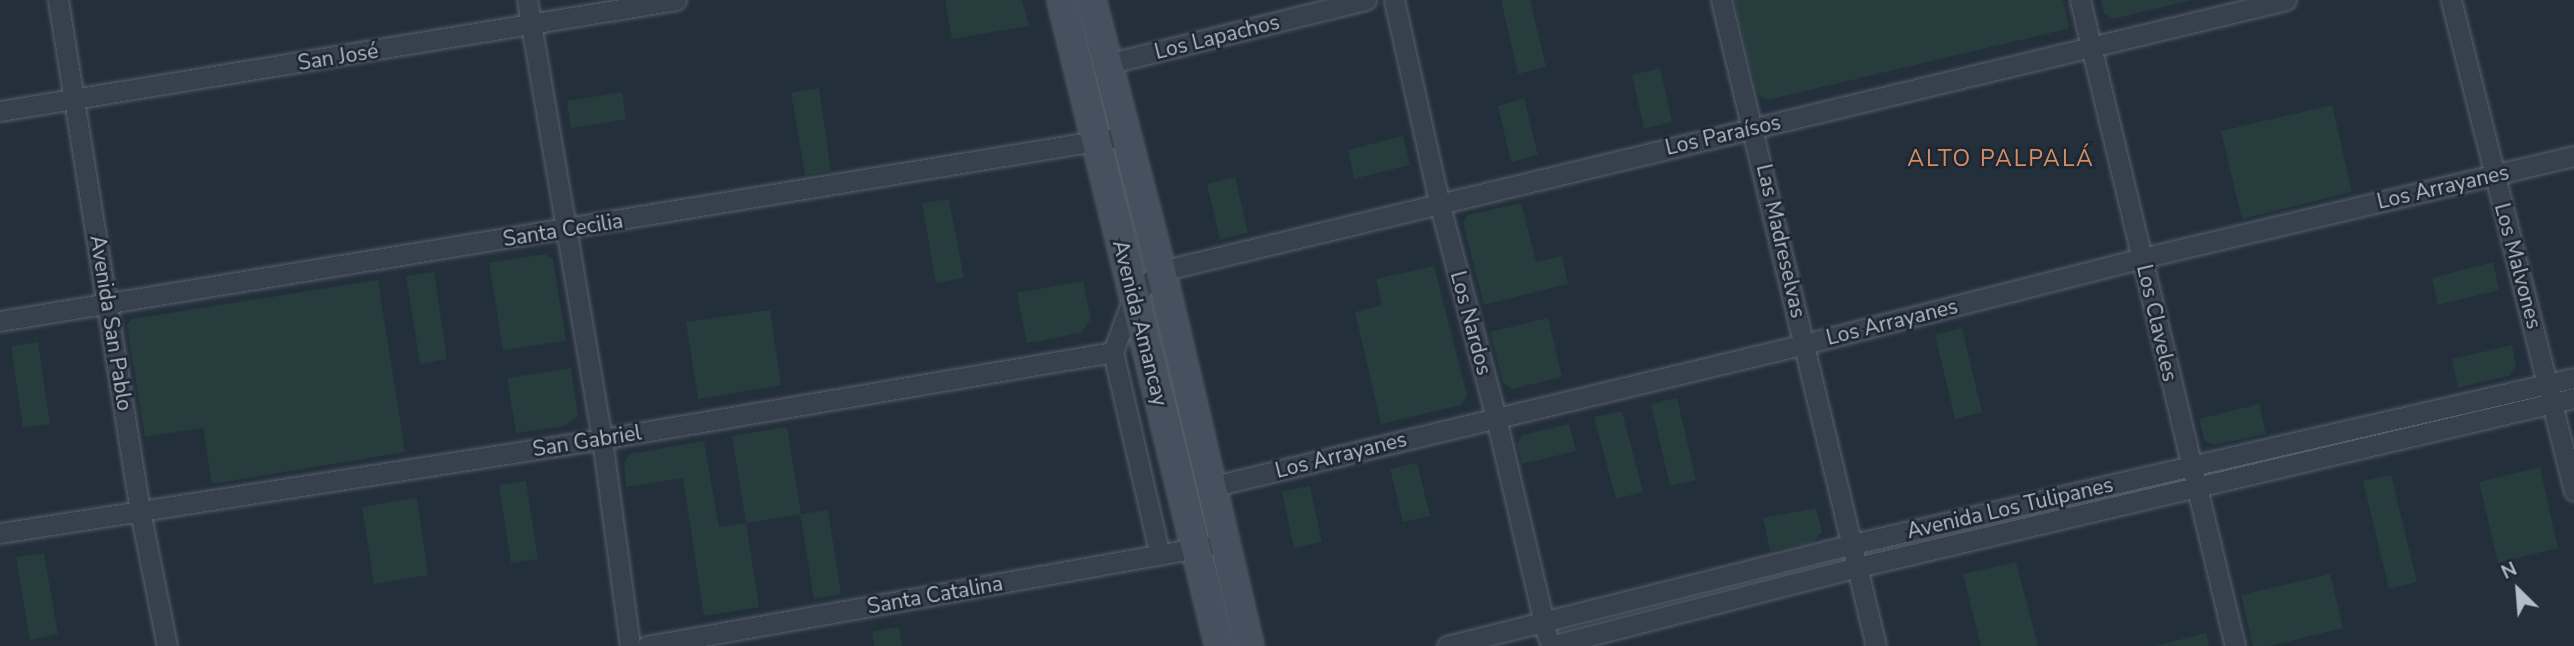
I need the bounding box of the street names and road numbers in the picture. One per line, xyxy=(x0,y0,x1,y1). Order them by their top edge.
street label: Los Lapachos xyxy=(1152,9,1282,65)
street label: San José xyxy=(296,38,380,76)
street label: Los Paraísos xyxy=(1663,109,1783,161)
street label: Los Arrayanes xyxy=(2375,160,2511,214)
street label: Las Madreselvas xyxy=(1751,162,1811,320)
street label: Los Malvones xyxy=(2489,200,2547,332)
street label: Santa Cecilia xyxy=(501,208,625,252)
street label: Avenida San Pablo xyxy=(85,233,137,413)
street label: Avenida Amancay xyxy=(1107,237,1173,409)
street label: Los Claveles xyxy=(2131,262,2183,384)
street label: Los Nardos xyxy=(1445,268,1497,378)
street label: Los Arrayanes xyxy=(1824,293,1960,351)
street label: San Gabriel xyxy=(531,420,643,462)
street label: Los Arrayanes xyxy=(1273,426,1409,484)
street label: Avenida Los Tulipanes xyxy=(1904,472,2116,544)
street label: Santa Catalina xyxy=(865,571,1005,619)

